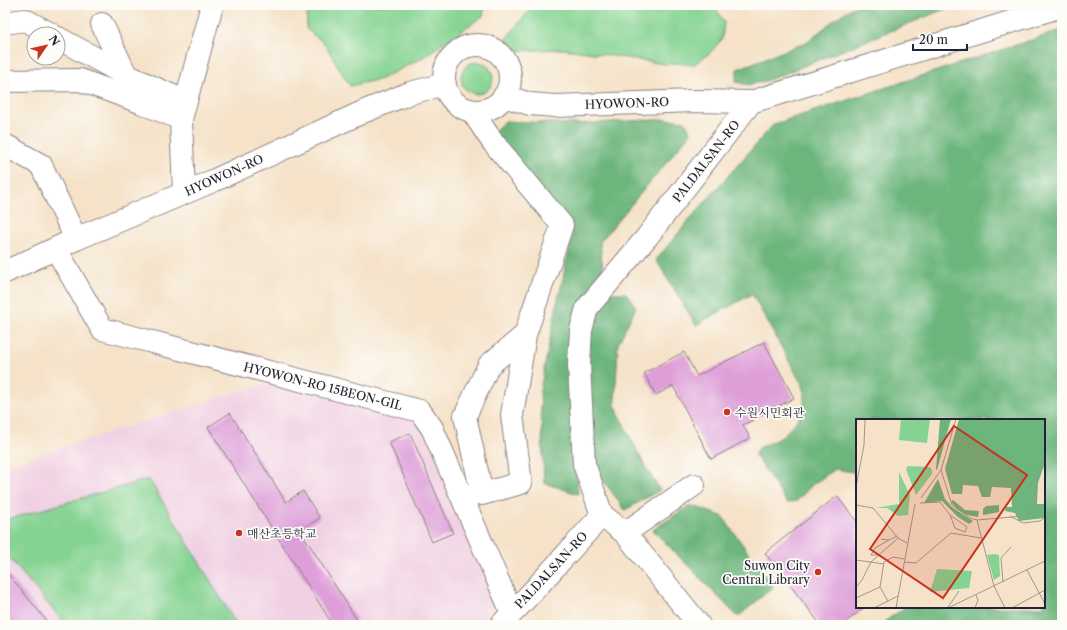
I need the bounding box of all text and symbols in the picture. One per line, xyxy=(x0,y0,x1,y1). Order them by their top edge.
north arrow xyxy=(26,26,66,66)
scale bar xyxy=(913,26,967,52)
text: 20 m xyxy=(919,32,948,47)
text: N xyxy=(46,33,63,49)
street label: HYOWON-RO xyxy=(585,94,669,112)
street label: PALDALSAN-RO xyxy=(669,117,743,205)
street label: HYOWON-RO xyxy=(182,151,266,199)
street label: HYOWON-RO 15BEON-GIL xyxy=(242,359,404,413)
place label: 수원시민회관 xyxy=(735,405,805,420)
marker: 수원시민회관 xyxy=(722,407,732,417)
inset map xyxy=(856,419,1045,608)
place label: 매산초등학교 xyxy=(247,526,317,541)
marker: 매산초등학교 xyxy=(234,528,244,538)
street label: PALDALSAN-RO xyxy=(511,528,591,612)
place label: Suwon City Central Library xyxy=(722,558,810,587)
marker: Suwon City Central Library xyxy=(813,567,823,577)

